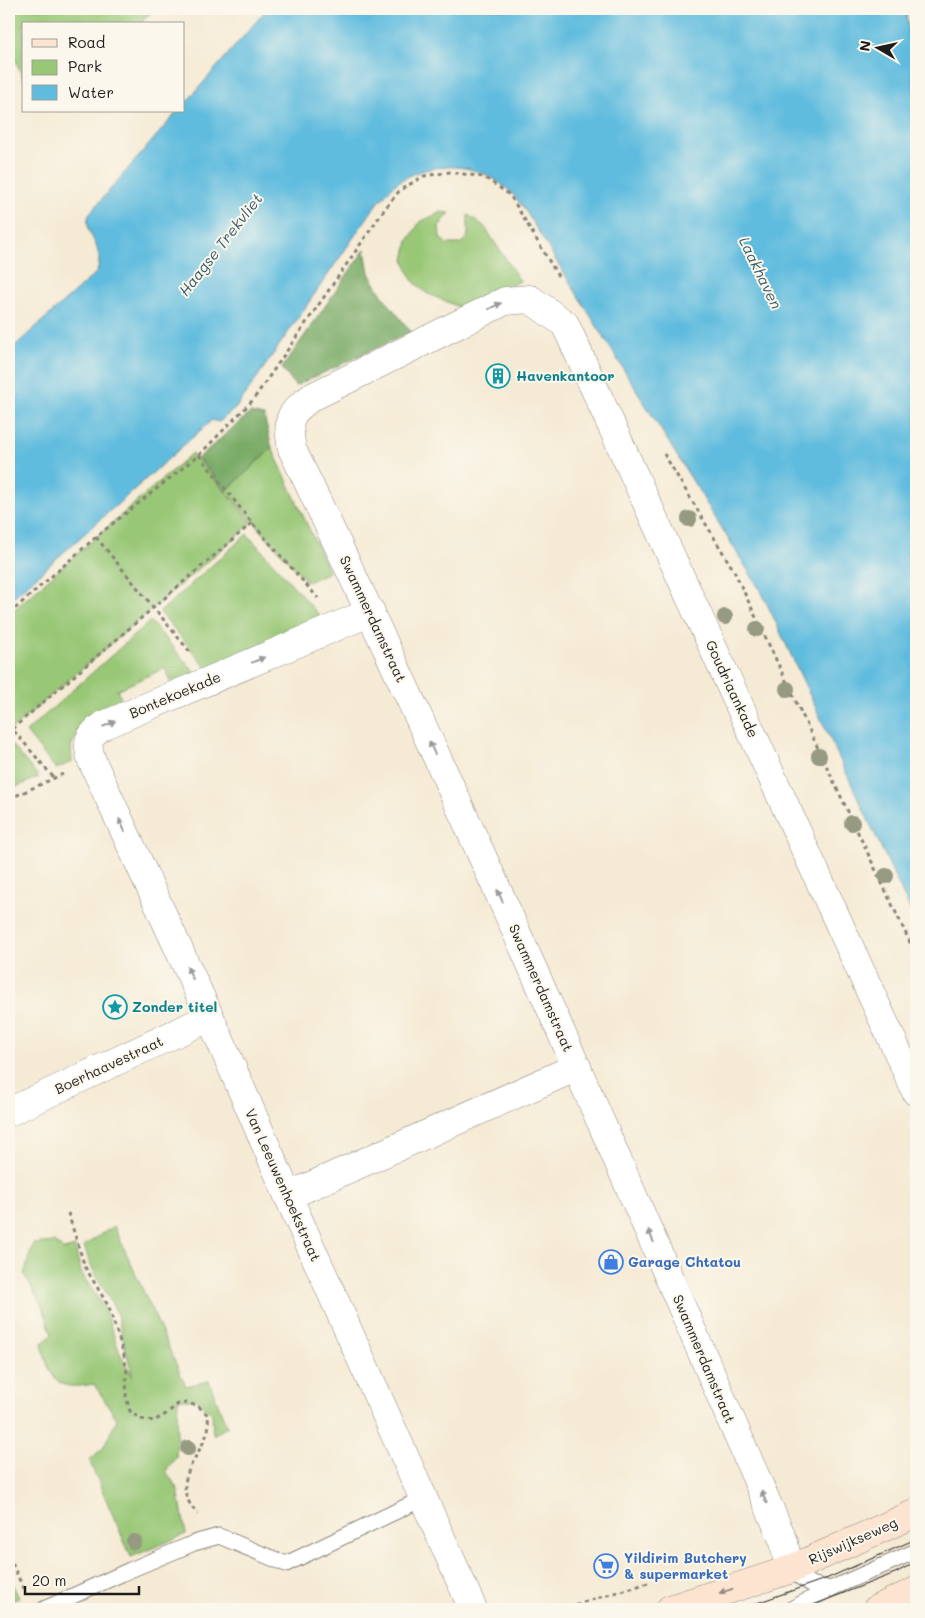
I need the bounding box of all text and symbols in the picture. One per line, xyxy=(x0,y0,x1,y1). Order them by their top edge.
legend xyxy=(22,22,185,112)
north arrow xyxy=(852,22,902,72)
text: Road xyxy=(68,32,105,52)
text: N xyxy=(854,39,875,53)
text: Park xyxy=(68,56,102,76)
text: Water xyxy=(68,82,114,102)
water label: Haagse Trekvliet xyxy=(174,189,267,300)
water label: Laakhaven xyxy=(735,233,787,312)
one-way arrow xyxy=(488,302,502,310)
building icon: Havenkantoor xyxy=(485,363,511,389)
place label: Havenkantoor xyxy=(516,366,615,385)
street label: Swammerdamstraat xyxy=(336,552,411,685)
street label: Goudriaankade xyxy=(702,637,763,741)
one-way arrow xyxy=(251,656,266,664)
street label: Bontekoekade xyxy=(126,667,223,722)
one-way arrow xyxy=(102,719,116,727)
one-way arrow xyxy=(428,741,436,755)
one-way arrow xyxy=(117,818,125,832)
one-way arrow xyxy=(495,888,504,903)
street label: Swammerdamstraat xyxy=(505,921,578,1055)
one-way arrow xyxy=(185,966,193,980)
place icon: Zonder titel xyxy=(102,994,128,1020)
place label: Zonder titel xyxy=(132,997,217,1016)
street label: Boerhaavestraat xyxy=(51,1031,166,1098)
street label: Van Leeuwenhoekstraat xyxy=(241,1105,326,1264)
one-way arrow xyxy=(646,1229,654,1243)
shop icon: Garage Chtatou xyxy=(598,1249,624,1275)
place label: Garage Chtatou xyxy=(628,1252,741,1271)
street label: Swammerdamstraat xyxy=(669,1292,740,1426)
one-way arrow xyxy=(760,1490,768,1504)
street label: Rijswijkseweg xyxy=(805,1513,900,1569)
place label: Yildirim Butchery & supermarket xyxy=(624,1548,747,1583)
supermarket icon: Yildirim Butchery & supermarket xyxy=(593,1553,619,1579)
scale bar xyxy=(25,1563,139,1595)
text: 20 m xyxy=(32,1570,66,1590)
one-way arrow xyxy=(719,1588,734,1596)

